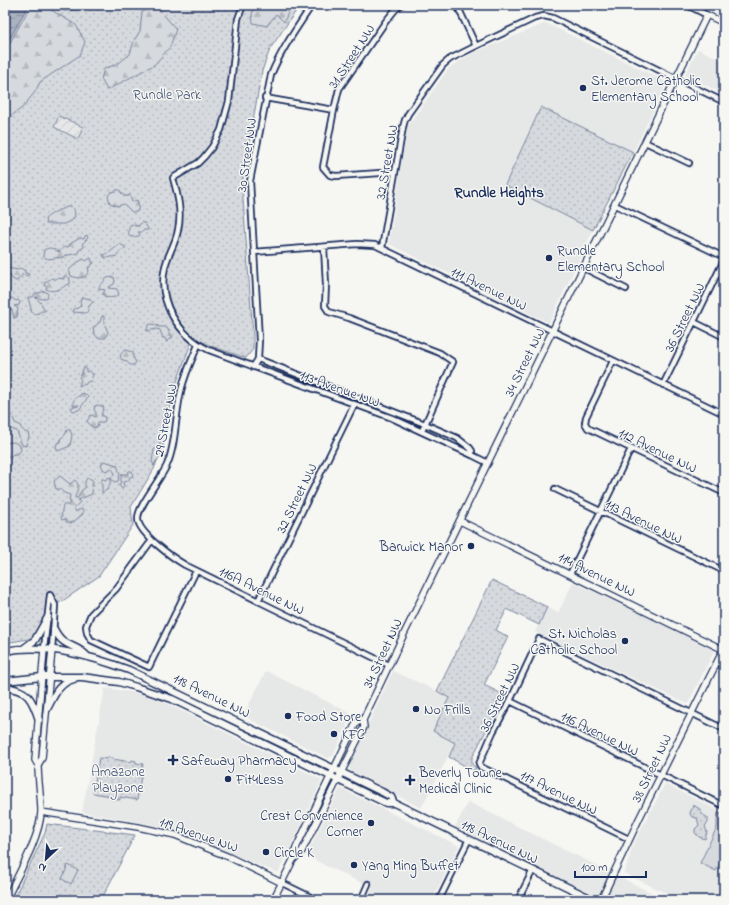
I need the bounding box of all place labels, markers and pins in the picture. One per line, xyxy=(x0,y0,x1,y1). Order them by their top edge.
place label: St. Jerome Catholic Elementary School xyxy=(591,71,702,109)
marker: St. Jerome Catholic Elementary School xyxy=(578,83,588,93)
place label: Rundle Elementary School xyxy=(557,241,664,279)
marker: Rundle Elementary School xyxy=(544,253,554,263)
place label: Barwick Manor xyxy=(379,537,464,558)
marker: Barwick Manor xyxy=(466,541,476,551)
place label: St. Nicholas Catholic School xyxy=(531,624,617,661)
marker: St. Nicholas Catholic School xyxy=(620,636,630,646)
place label: No Frills xyxy=(424,700,471,721)
marker: No Frills xyxy=(411,704,421,714)
place label: Food Store xyxy=(295,707,362,728)
marker: Food Store xyxy=(283,711,293,721)
place label: KFC xyxy=(342,725,365,746)
marker: KFC xyxy=(329,729,339,739)
place label: Safeway Pharmacy xyxy=(181,751,297,773)
marker: Safeway Pharmacy xyxy=(168,755,178,765)
place label: Beverly Towne Medical Clinic xyxy=(418,763,503,800)
place label: Fit4Less xyxy=(235,770,284,791)
marker: Fit4Less xyxy=(223,774,233,784)
marker: Beverly Towne Medical Clinic xyxy=(404,774,416,786)
place label: Crest Convenience Corner xyxy=(260,806,364,843)
marker: Crest Convenience Corner xyxy=(366,818,376,828)
place label: Circle K xyxy=(274,843,314,864)
marker: Circle K xyxy=(261,847,271,857)
place label: Yang Ming Buffet xyxy=(362,856,459,878)
marker: Yang Ming Buffet xyxy=(349,860,359,870)

